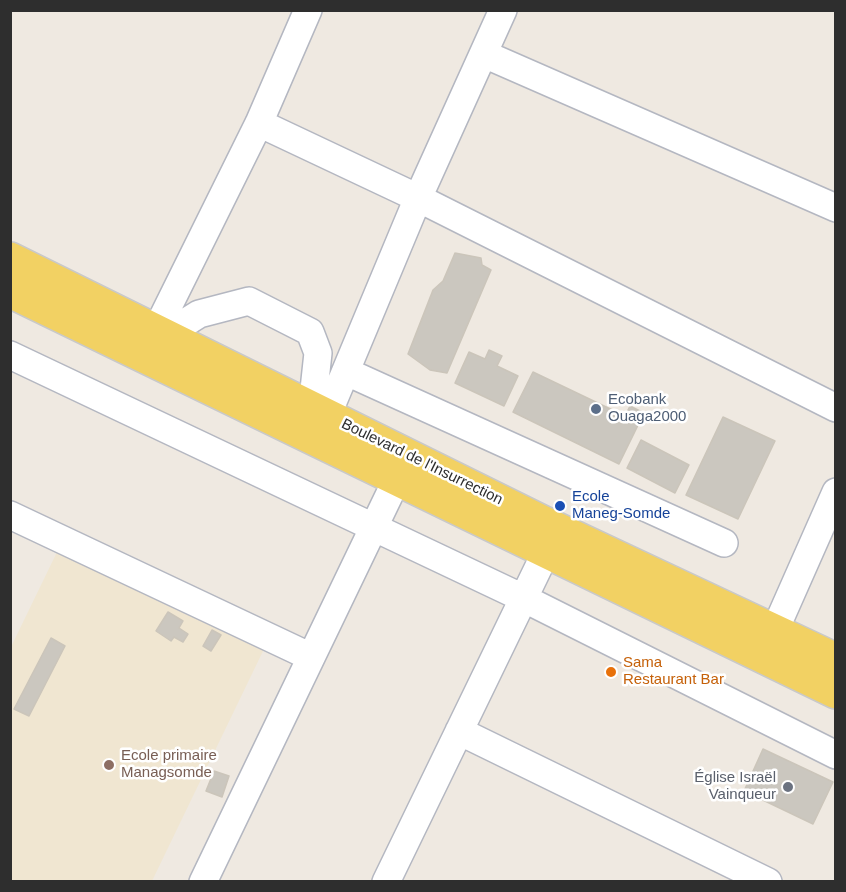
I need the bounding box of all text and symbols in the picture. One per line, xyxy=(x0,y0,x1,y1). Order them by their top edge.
place label: Ecobank Ouaga2000 xyxy=(608,391,686,426)
marker: Ecobank Ouaga2000 xyxy=(589,402,603,416)
street label: Boulevard de l'Insurrection xyxy=(338,415,506,509)
place label: Ecole Maneg-Somde xyxy=(572,488,670,523)
marker: Ecole Maneg-Somde xyxy=(553,499,567,513)
place label: Sama Restaurant Bar xyxy=(623,654,724,689)
marker: Sama Restaurant Bar xyxy=(604,665,618,679)
place label: Ecole primaire Managsomde xyxy=(121,747,217,782)
marker: Ecole primaire Managsomde xyxy=(102,758,116,772)
place label: Église Israël Vainqueur xyxy=(694,769,776,804)
marker: Église Israël Vainqueur xyxy=(781,780,795,794)

